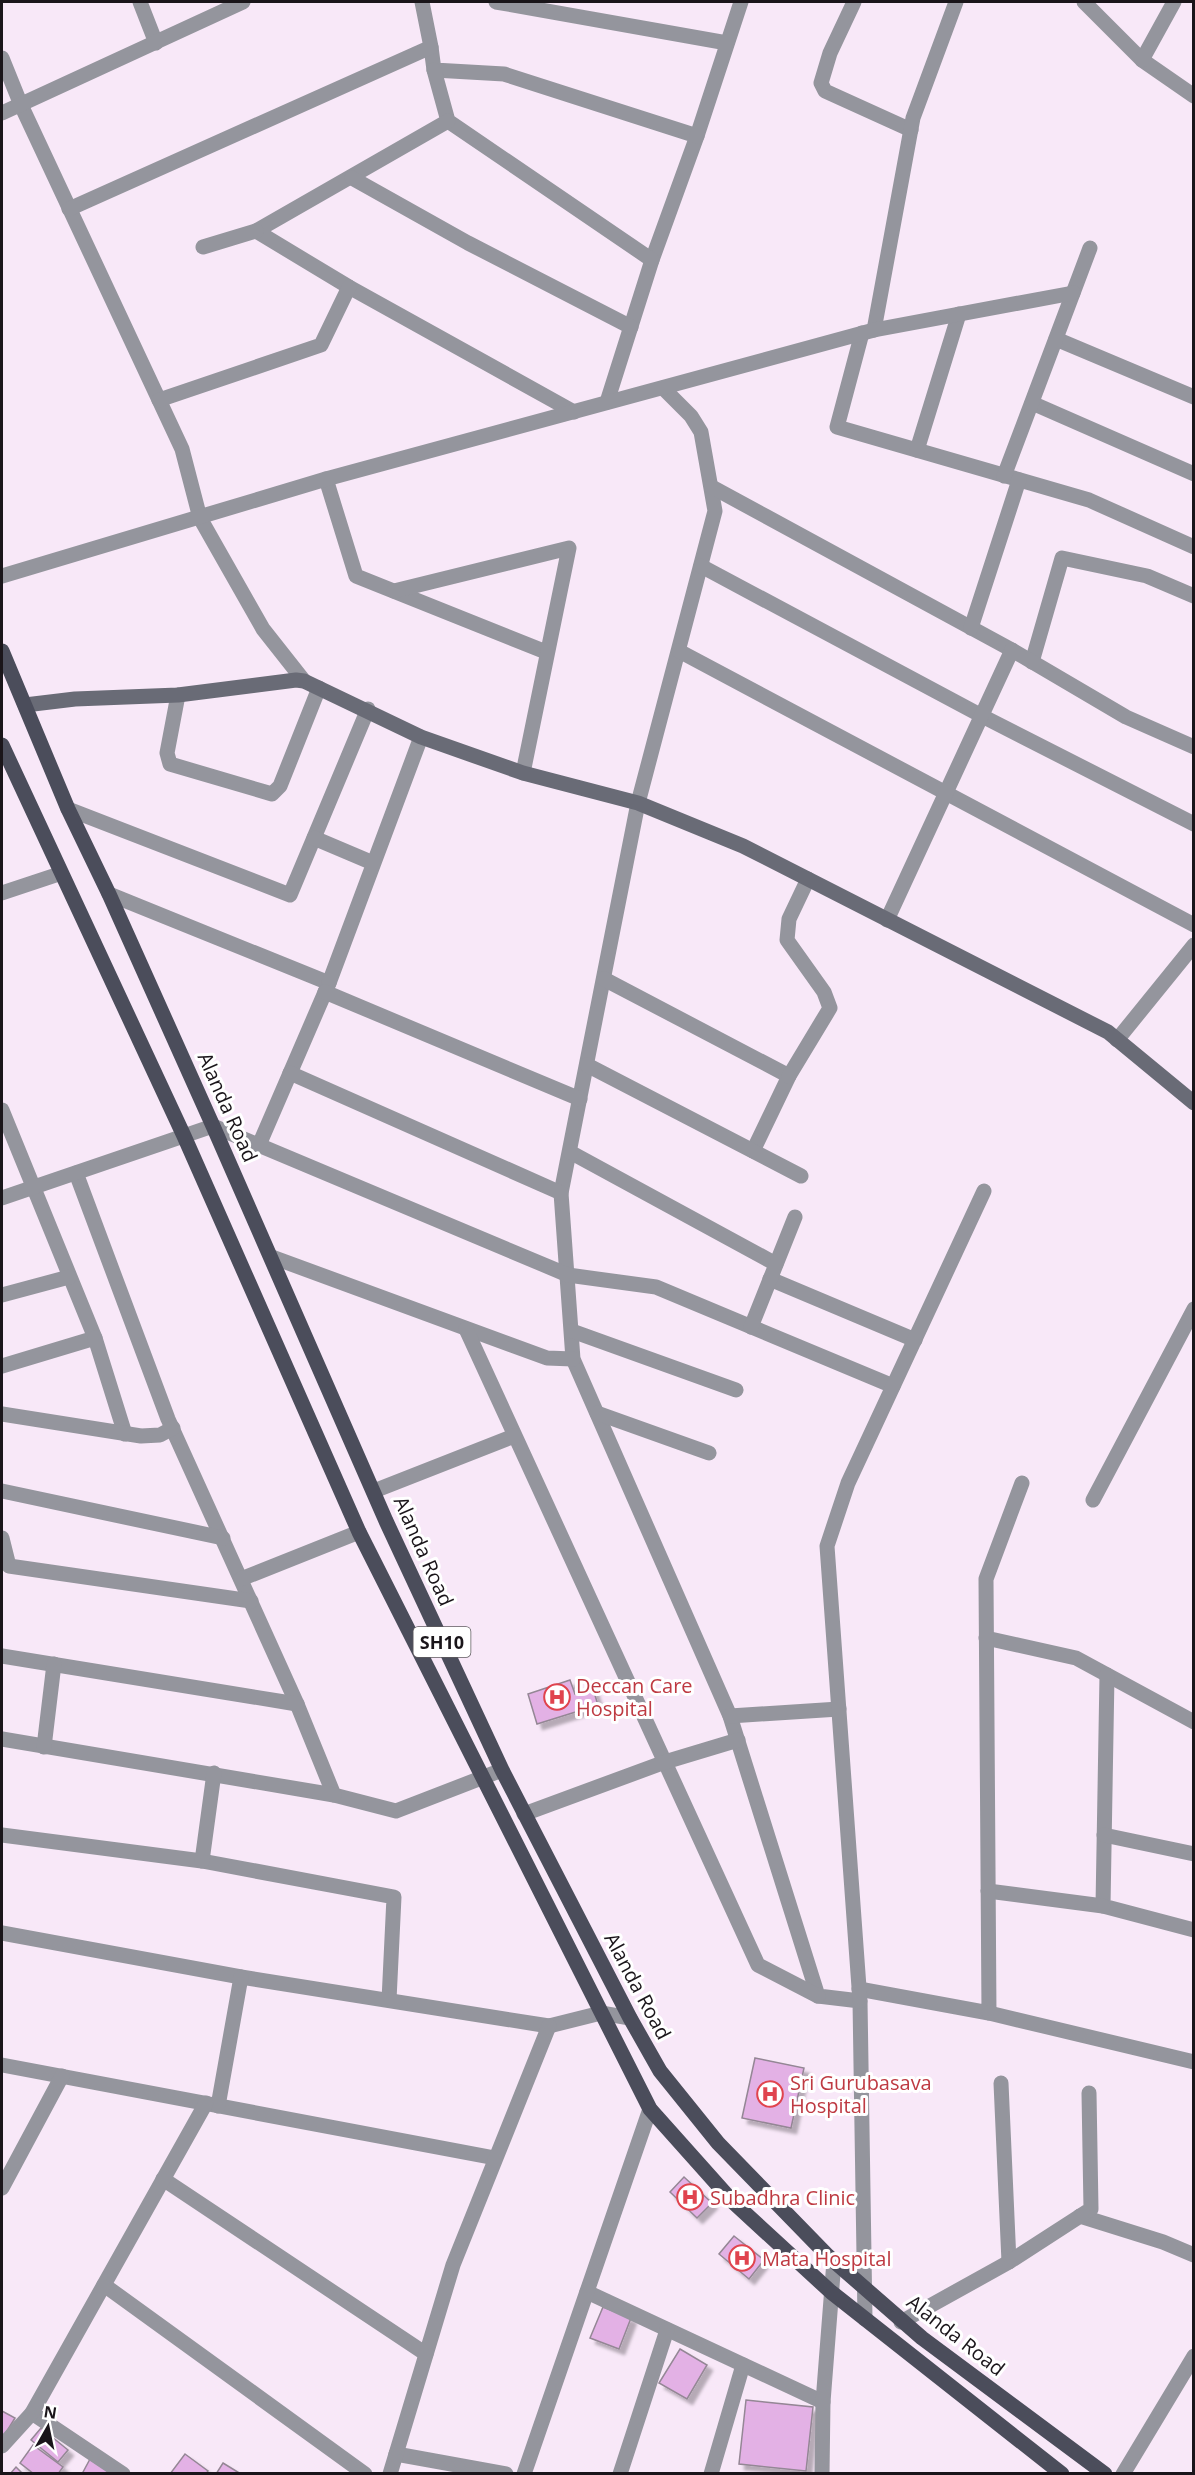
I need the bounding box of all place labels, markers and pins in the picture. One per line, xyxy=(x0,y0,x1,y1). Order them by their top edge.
place label: Deccan Care Hospital xyxy=(576,1672,693,1722)
hospital icon: Deccan Care Hospital xyxy=(542,1682,572,1712)
place label: Sri Gurubasava Hospital xyxy=(790,2069,932,2119)
hospital icon: Sri Gurubasava Hospital xyxy=(755,2079,785,2109)
hospital icon: Subadhra Clinic xyxy=(675,2182,705,2212)
place label: Subadhra Clinic xyxy=(710,2184,855,2211)
hospital icon: Mata Hospital xyxy=(727,2243,757,2273)
place label: Mata Hospital xyxy=(762,2245,891,2272)

